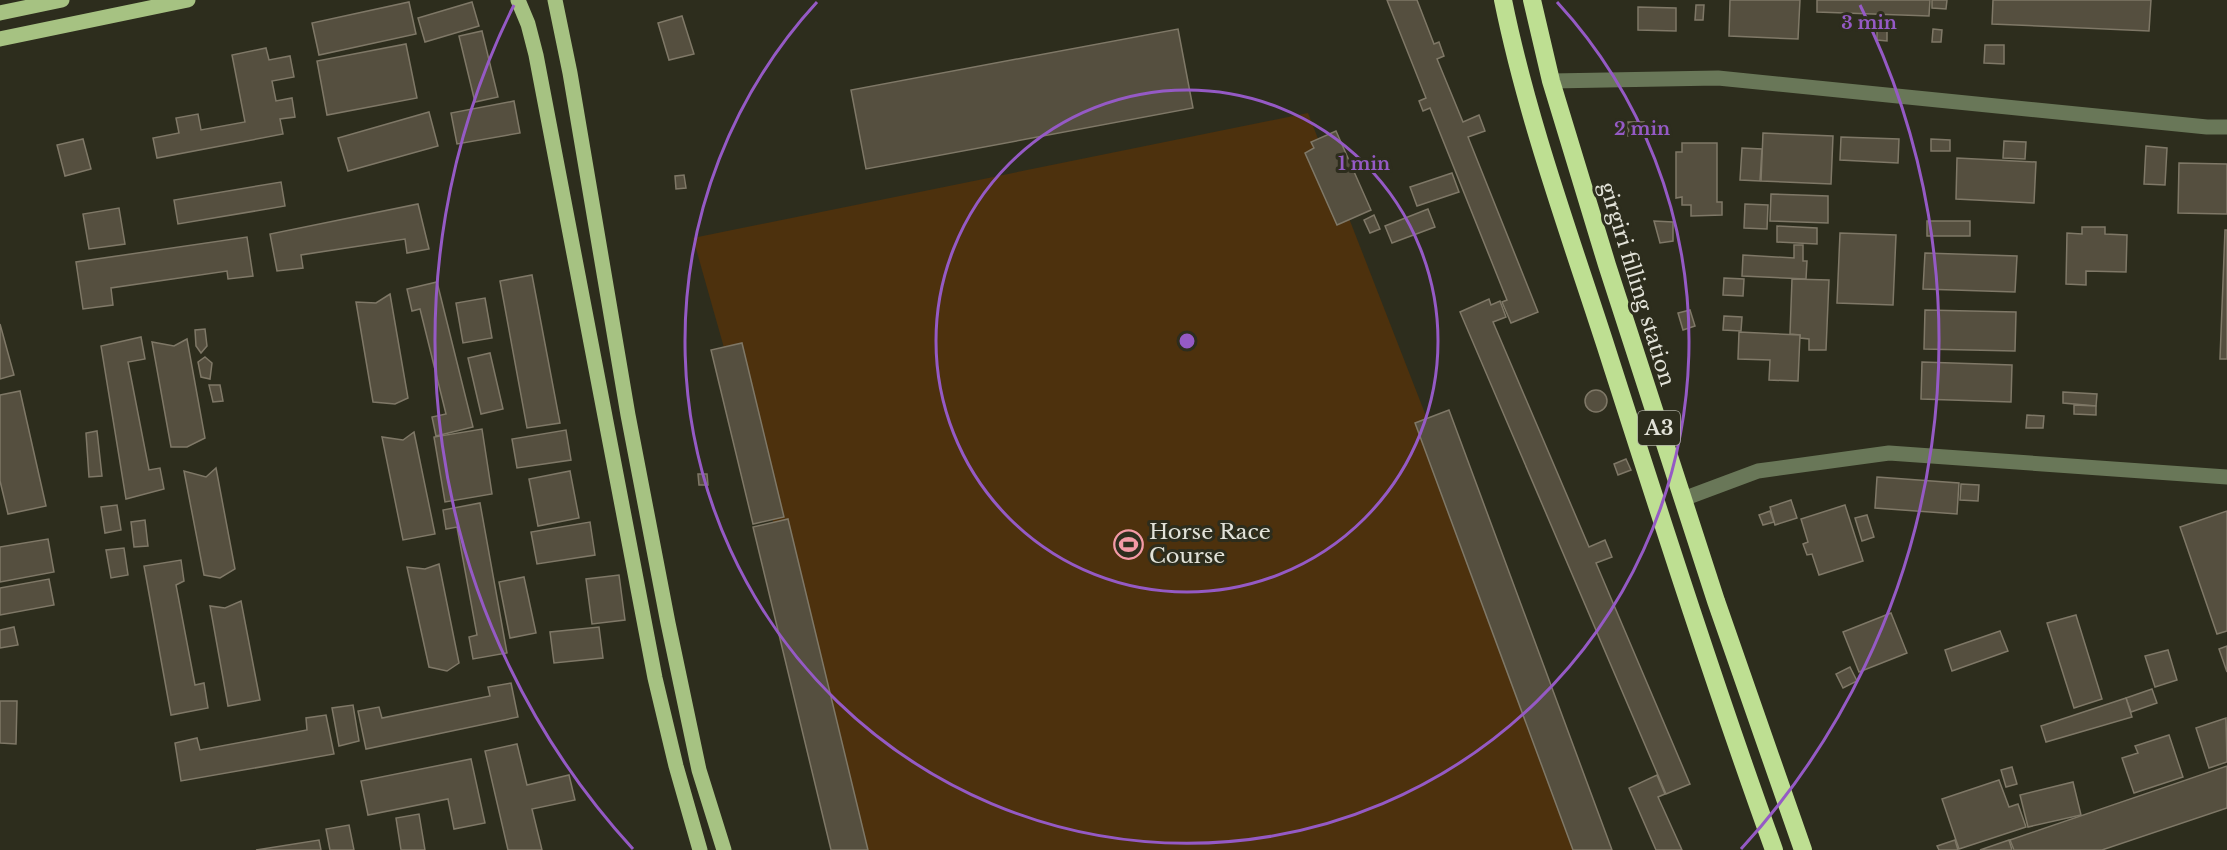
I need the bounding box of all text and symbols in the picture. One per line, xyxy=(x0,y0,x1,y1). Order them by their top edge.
text: 3 min xyxy=(1841,12,1897,34)
text: 2 min xyxy=(1614,118,1670,140)
text: 1 min xyxy=(1338,153,1390,175)
street label: girgiri filling station xyxy=(1594,179,1680,389)
centre of rings xyxy=(1177,331,1197,351)
road number: A3 xyxy=(1638,411,1680,445)
place label: Horse Race Course xyxy=(1149,519,1271,569)
sports icon: Horse Race Course xyxy=(1112,528,1144,560)

